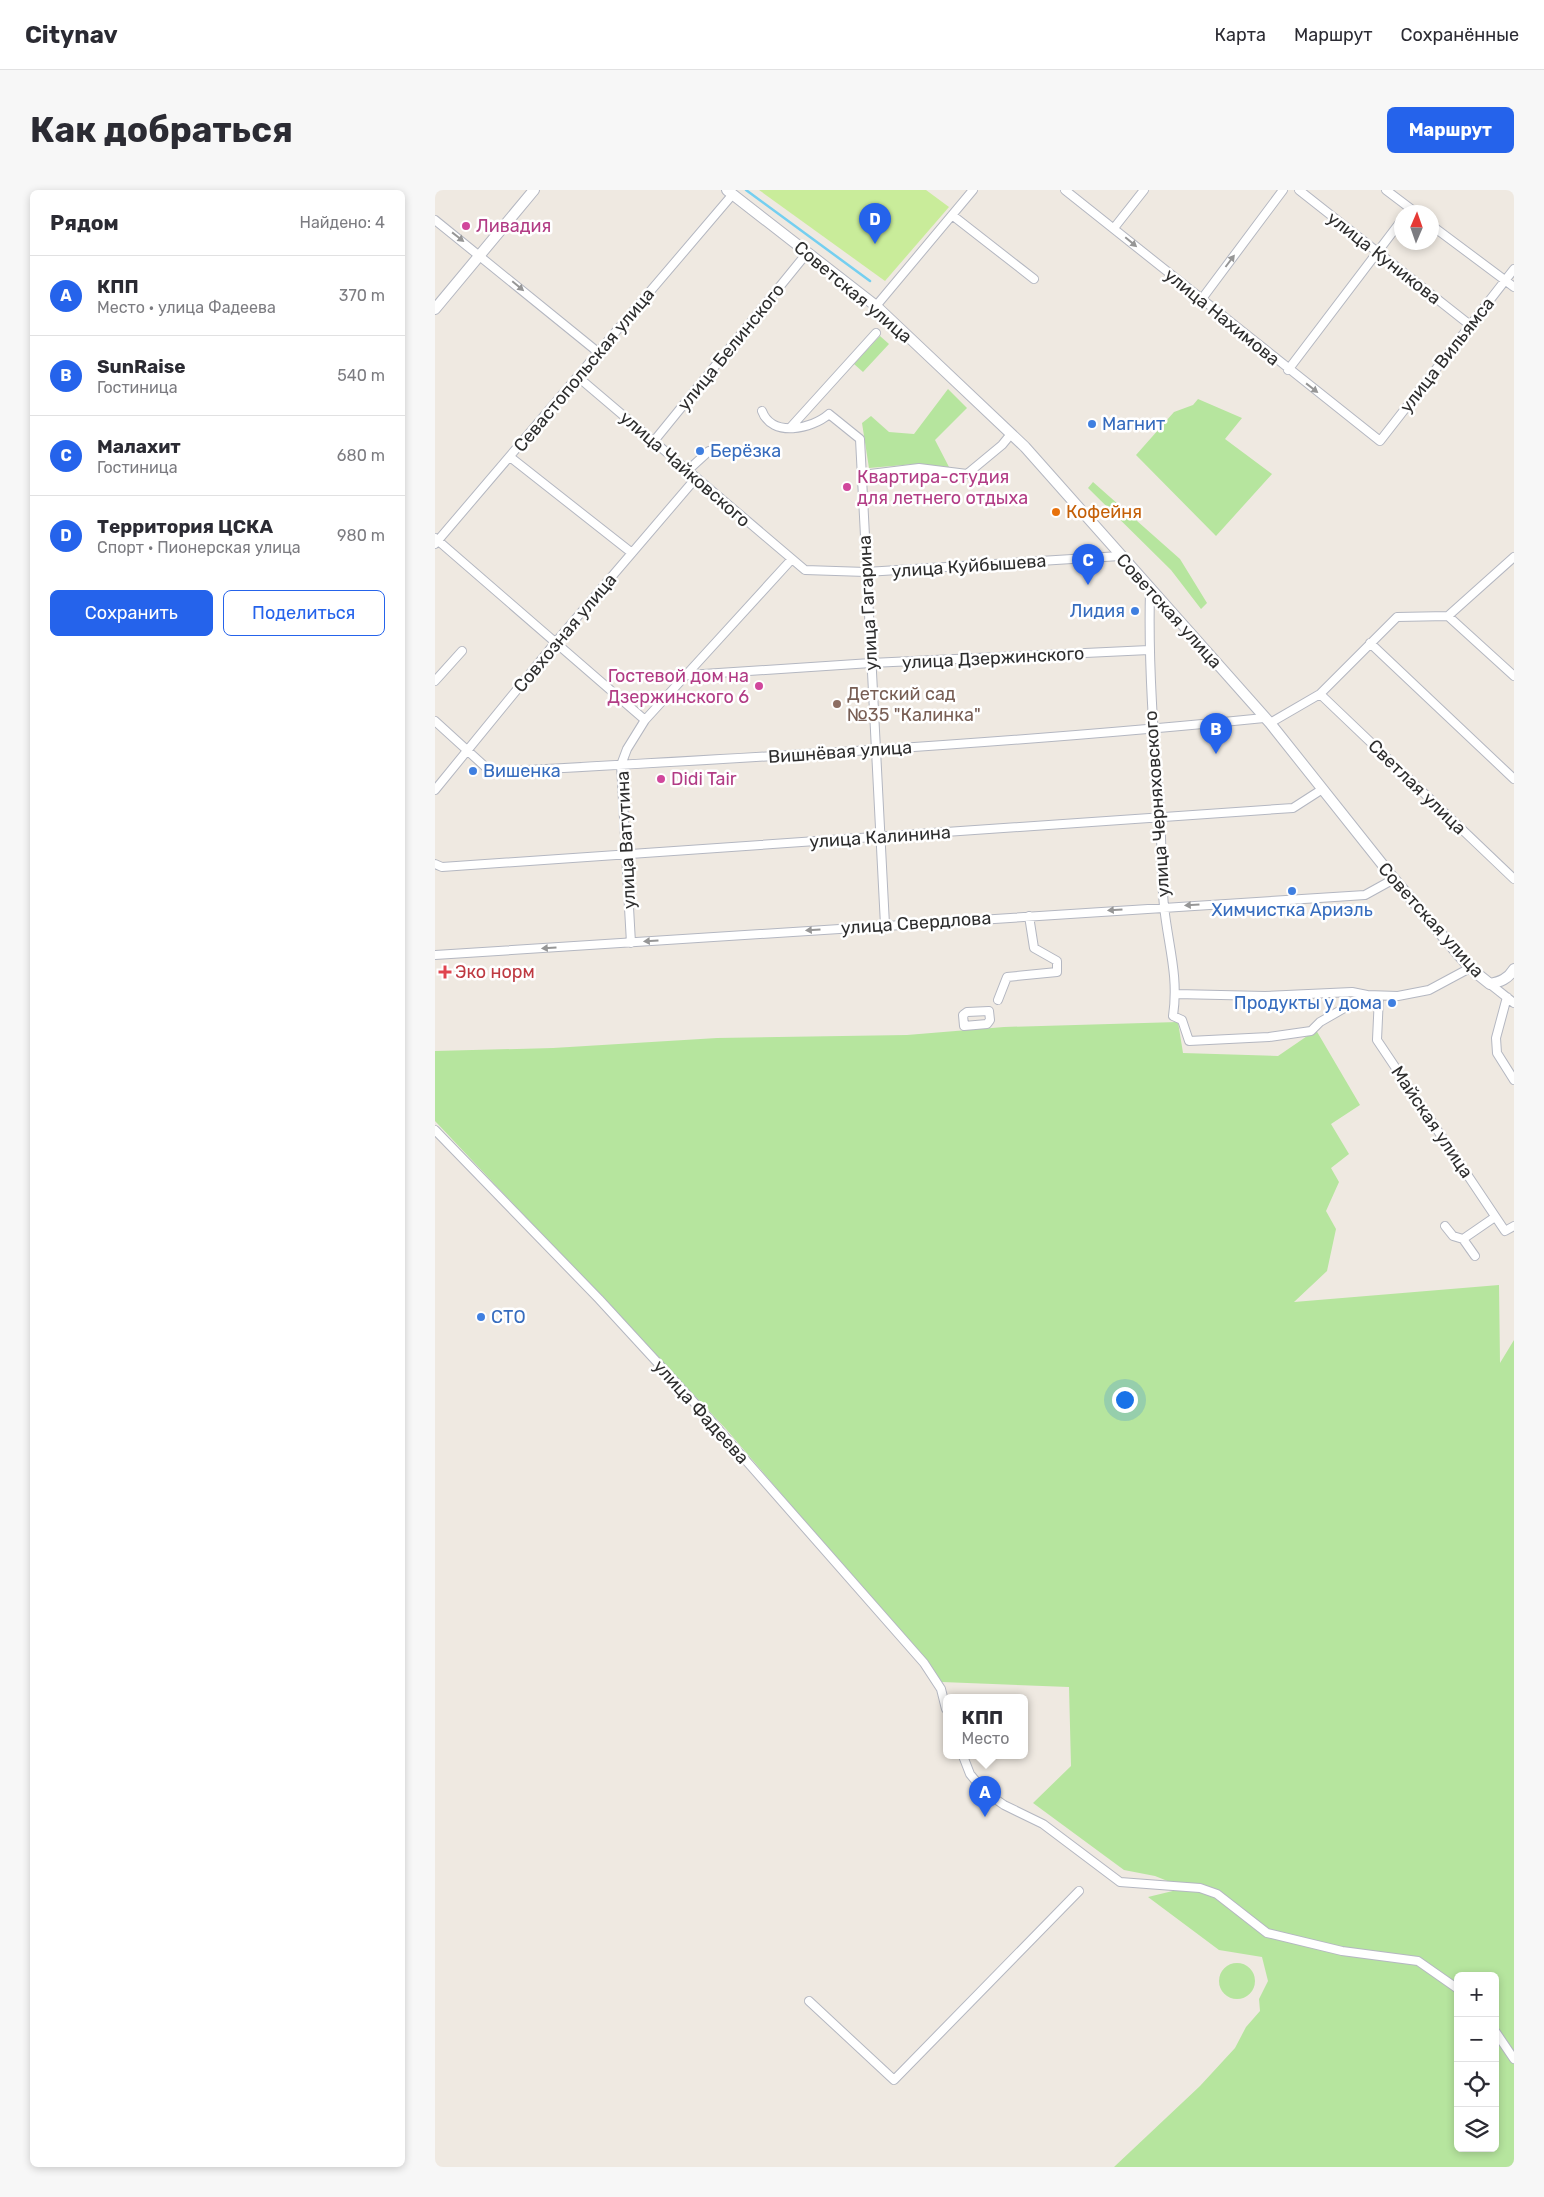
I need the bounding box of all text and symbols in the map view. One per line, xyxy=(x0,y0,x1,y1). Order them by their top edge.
text: Citynav xyxy=(25,21,118,49)
text: Карта xyxy=(1215,24,1266,46)
text: Маршрут xyxy=(1294,24,1373,46)
text: Сохранённые xyxy=(1401,24,1519,46)
button: Маршрут xyxy=(1387,107,1514,153)
text: Как добраться xyxy=(30,109,293,151)
pin: D xyxy=(859,203,891,244)
north arrow xyxy=(1394,205,1439,250)
street label: улица Куникова xyxy=(1323,207,1445,309)
text: Рядом xyxy=(50,210,119,235)
text: Найдено: 4 xyxy=(300,213,385,232)
place label: Ливадия xyxy=(476,215,551,237)
marker: Ливадия xyxy=(460,220,472,232)
one-way arrow xyxy=(451,232,464,243)
street label: Советская улица xyxy=(790,236,916,348)
one-way arrow xyxy=(1125,236,1137,247)
one-way arrow xyxy=(1225,254,1235,268)
street label: улица Нахимова xyxy=(1160,264,1284,370)
text: КПП xyxy=(97,275,139,298)
street label: улица Белинского xyxy=(673,279,789,415)
one-way arrow xyxy=(511,281,524,292)
street label: Севастопольская улица xyxy=(509,284,659,456)
text: A xyxy=(60,286,72,305)
text: 370 m xyxy=(339,286,385,305)
street label: улица Вильямса xyxy=(1395,293,1499,417)
text: Место · улица Фадеева xyxy=(97,298,276,317)
text: SunRaise xyxy=(97,355,186,378)
text: B xyxy=(60,366,72,385)
text: 540 m xyxy=(337,366,385,385)
text: Гостиница xyxy=(97,378,178,397)
one-way arrow xyxy=(1305,383,1318,394)
street label: улица Чайковского xyxy=(615,406,755,532)
place label: Магнит xyxy=(1102,413,1165,435)
marker: Магнит xyxy=(1086,418,1098,430)
text: Малахит xyxy=(97,435,181,458)
place label: Берёзка xyxy=(710,440,781,462)
marker: Берёзка xyxy=(694,445,706,457)
text: C xyxy=(60,446,72,465)
text: 680 m xyxy=(337,446,385,465)
text: Гостиница xyxy=(97,458,178,477)
place label: Квартира-студия для летнего отдыха xyxy=(857,466,1028,509)
marker: Квартира-студия для летнего отдыха xyxy=(841,481,853,493)
place label: Кофейня xyxy=(1066,501,1142,523)
marker: Кофейня xyxy=(1050,506,1062,518)
text: Территория ЦСКА xyxy=(97,515,273,538)
text: D xyxy=(60,526,72,545)
text: 980 m xyxy=(337,526,385,545)
street label: улица Гагарина xyxy=(853,535,883,671)
text: Спорт · Пионерская улица xyxy=(97,538,301,557)
pin: C xyxy=(1072,544,1104,585)
street label: Советская улица xyxy=(1112,549,1226,673)
street label: улица Куйбышева xyxy=(891,550,1047,582)
street label: Совхозная улица xyxy=(509,569,621,697)
button: Сохранить xyxy=(50,590,213,636)
button: Поделиться xyxy=(223,590,385,636)
place label: Лидия xyxy=(1070,600,1125,622)
marker: Лидия xyxy=(1129,605,1141,617)
street label: улица Дзержинского xyxy=(901,642,1085,674)
place label: Гостевой дом на Дзержинского 6 xyxy=(607,665,749,708)
marker: Гостевой дом на Дзержинского 6 xyxy=(753,680,765,692)
place label: Детский сад №35 "Калинка" xyxy=(847,683,981,726)
marker: Детский сад №35 "Калинка" xyxy=(831,698,843,710)
street label: улица Черняховского xyxy=(1140,710,1174,898)
pin: B xyxy=(1200,713,1232,754)
street label: Светлая улица xyxy=(1363,735,1471,839)
street label: Вишнёвая улица xyxy=(767,736,913,768)
place label: Вишенка xyxy=(483,760,561,782)
marker: Вишенка xyxy=(467,765,479,777)
place label: Didi Tair xyxy=(671,768,737,790)
street label: улица Ватутина xyxy=(611,770,641,910)
marker: Didi Tair xyxy=(655,773,667,785)
street label: улица Калинина xyxy=(808,821,952,853)
street label: Советская улица xyxy=(1374,858,1488,982)
marker: Химчистка Ариэль xyxy=(1286,885,1298,897)
place label: Химчистка Ариэль xyxy=(1211,899,1373,921)
one-way arrow xyxy=(1184,902,1200,910)
one-way arrow xyxy=(1107,906,1123,914)
street label: улица Свердлова xyxy=(840,907,992,939)
one-way arrow xyxy=(805,927,821,935)
one-way arrow xyxy=(643,938,659,946)
one-way arrow xyxy=(540,945,556,953)
place label: Эко норм xyxy=(455,961,535,983)
marker: Эко норм xyxy=(439,966,451,978)
place label: Продукты у дома xyxy=(1234,992,1382,1014)
marker: Продукты у дома xyxy=(1386,997,1398,1009)
street label: Майская улица xyxy=(1386,1062,1478,1182)
place label: СТО xyxy=(491,1306,526,1328)
marker: СТО xyxy=(475,1311,487,1323)
street label: улица Фадеева xyxy=(648,1355,754,1469)
your location xyxy=(1112,1387,1138,1413)
popup xyxy=(943,1694,1028,1759)
text: КПП xyxy=(962,1706,1003,1729)
text: Место xyxy=(962,1729,1009,1748)
pin: A xyxy=(969,1776,1001,1817)
map controls xyxy=(1454,1972,1499,2152)
button: + xyxy=(1454,1972,1499,2017)
button: − xyxy=(1454,2017,1499,2062)
button: locate xyxy=(1454,2062,1499,2107)
button: layers xyxy=(1454,2107,1499,2152)

